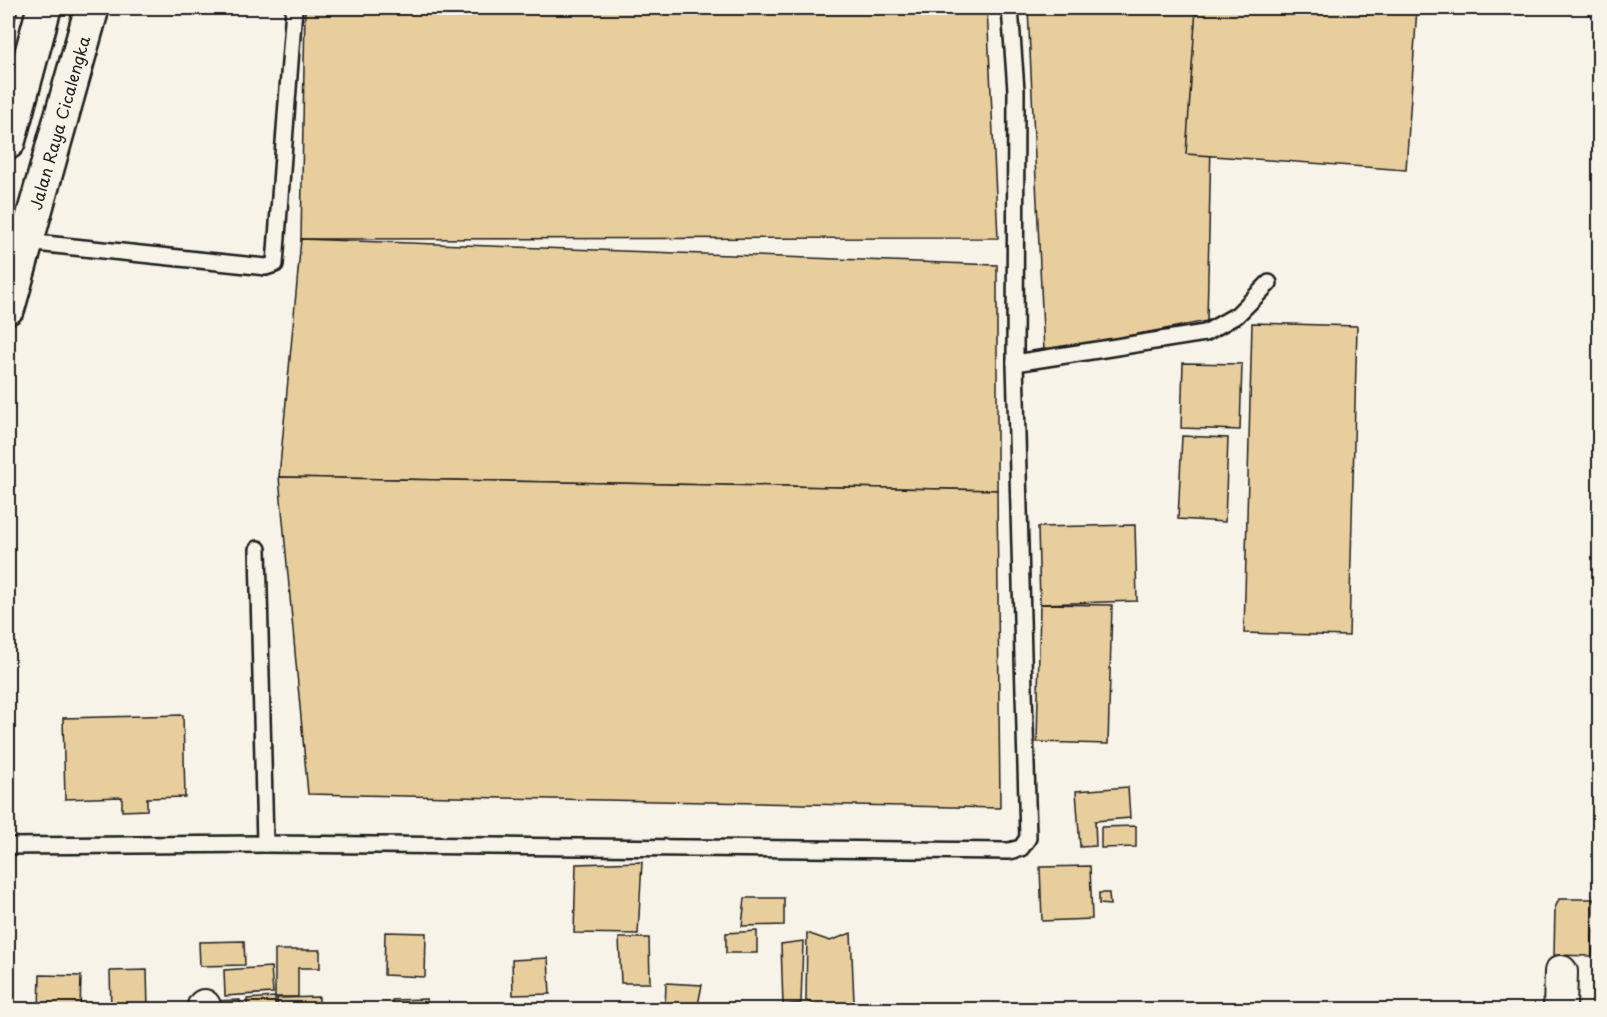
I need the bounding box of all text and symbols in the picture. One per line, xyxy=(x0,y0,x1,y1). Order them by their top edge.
street label: Jalan Raya Cicalengka xyxy=(23,33,95,212)

